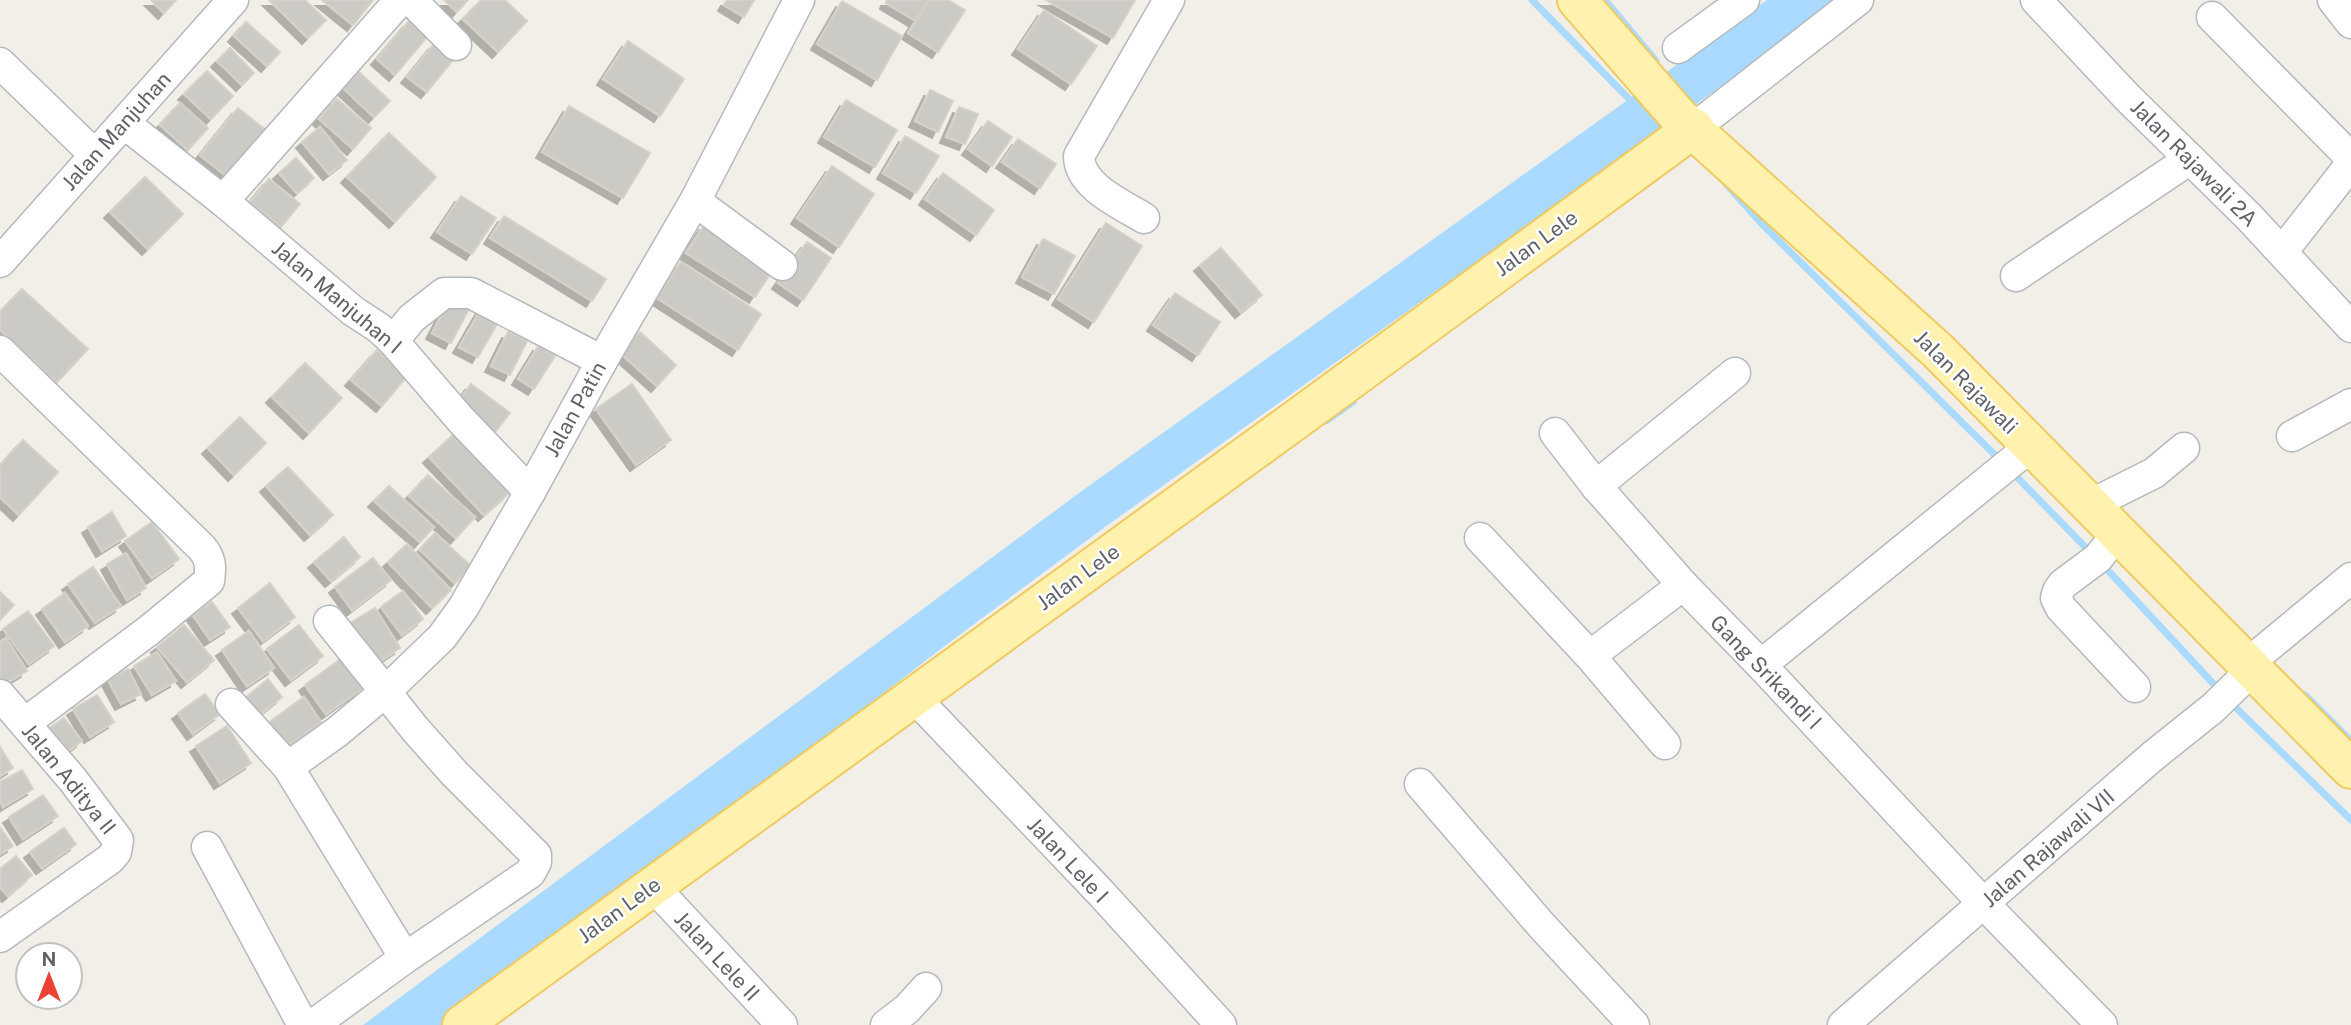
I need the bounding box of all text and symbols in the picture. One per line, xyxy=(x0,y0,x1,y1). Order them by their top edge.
street label: Jalan Manjuhan xyxy=(56,67,176,195)
street label: Jalan Rajawali 2A xyxy=(2125,94,2263,232)
street label: Jalan Lele xyxy=(1490,205,1582,281)
street label: Jalan Manjuhan I xyxy=(267,235,407,359)
street label: Jalan Rajawali xyxy=(1909,325,2023,439)
street label: Jalan Patin xyxy=(539,357,611,461)
street label: Jalan Lele xyxy=(1032,539,1124,615)
street label: Gang Srikandi I xyxy=(1705,610,1827,734)
street label: Jalan Aditya II xyxy=(17,719,121,839)
street label: Jalan Rajawali VII xyxy=(1977,784,2119,912)
street label: Jalan Lele I xyxy=(1022,812,1114,908)
street label: Jalan Lele xyxy=(573,872,665,948)
street label: Jalan Lele II xyxy=(669,906,765,1006)
north arrow xyxy=(14,941,84,1011)
text: N xyxy=(42,948,56,970)

